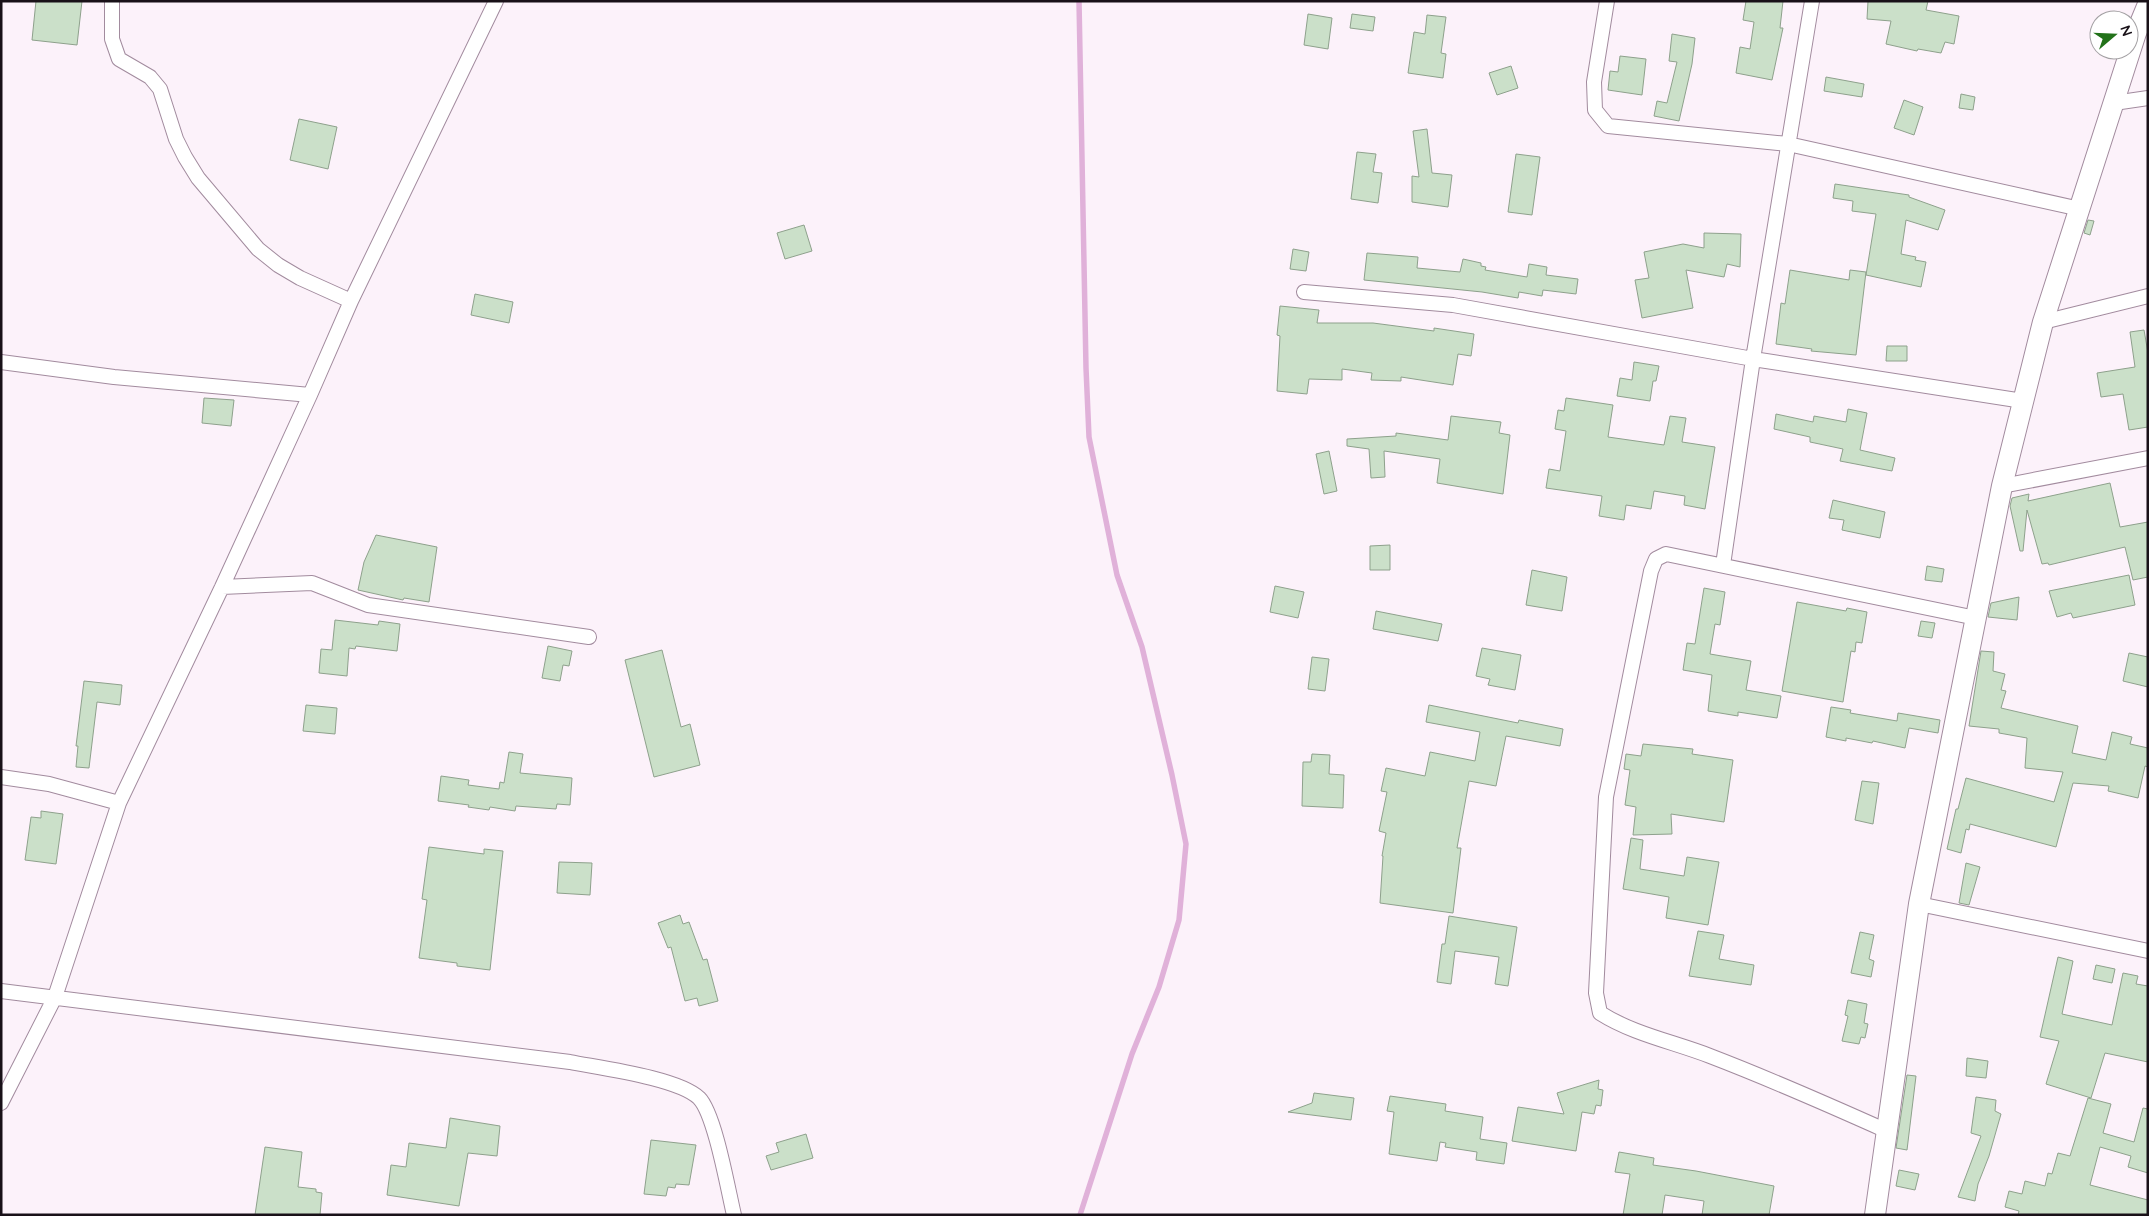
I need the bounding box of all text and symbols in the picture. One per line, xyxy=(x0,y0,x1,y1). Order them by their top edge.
north arrow xyxy=(2089,10,2139,60)
text: N xyxy=(2116,23,2136,39)

